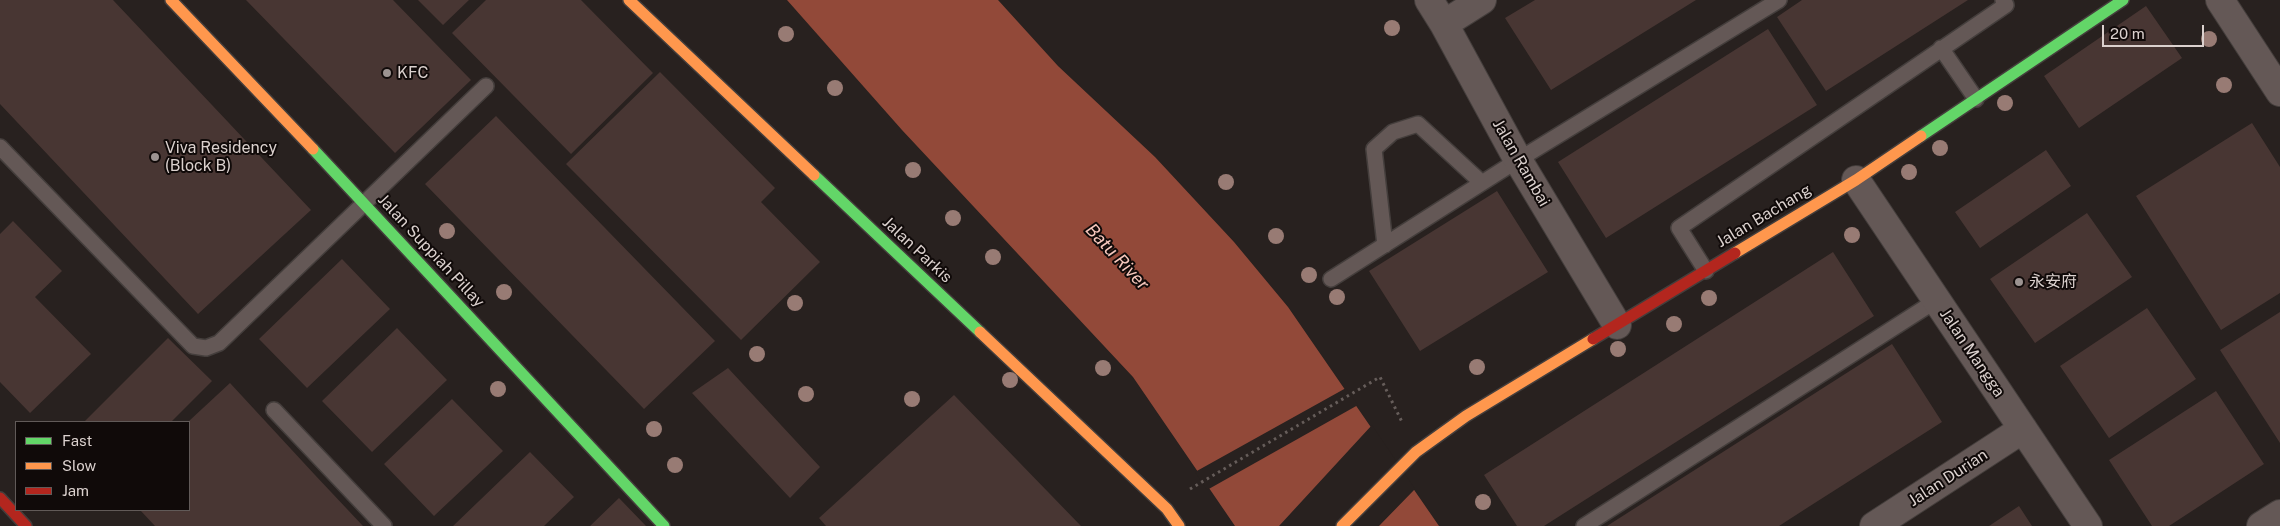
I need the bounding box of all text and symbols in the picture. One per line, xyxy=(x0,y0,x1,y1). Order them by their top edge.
scale bar xyxy=(2105,15,2208,47)
text: 20 m xyxy=(2110,25,2145,42)
place label: KFC xyxy=(397,63,428,83)
marker: KFC xyxy=(381,67,393,79)
street label: Jalan Rambai xyxy=(1488,116,1554,210)
place label: Viva Residency (Block B) xyxy=(165,138,277,176)
marker: Viva Residency (Block B) xyxy=(149,151,161,163)
street label: Jalan Bachang xyxy=(1713,180,1815,252)
street label: Jalan Suppiah Pillay xyxy=(374,190,488,312)
street label: Jalan Parkis xyxy=(878,213,956,287)
water label: Batu River xyxy=(1081,219,1153,295)
place label: 永安府 xyxy=(2029,272,2077,292)
marker: 永安府 xyxy=(2013,276,2025,288)
street label: Jalan Mangga xyxy=(1935,305,2009,401)
legend xyxy=(15,421,190,511)
text: Fast xyxy=(62,432,92,449)
street label: Jalan Durian xyxy=(1905,445,1991,511)
text: Slow xyxy=(62,457,96,474)
text: Jam xyxy=(62,482,89,499)

